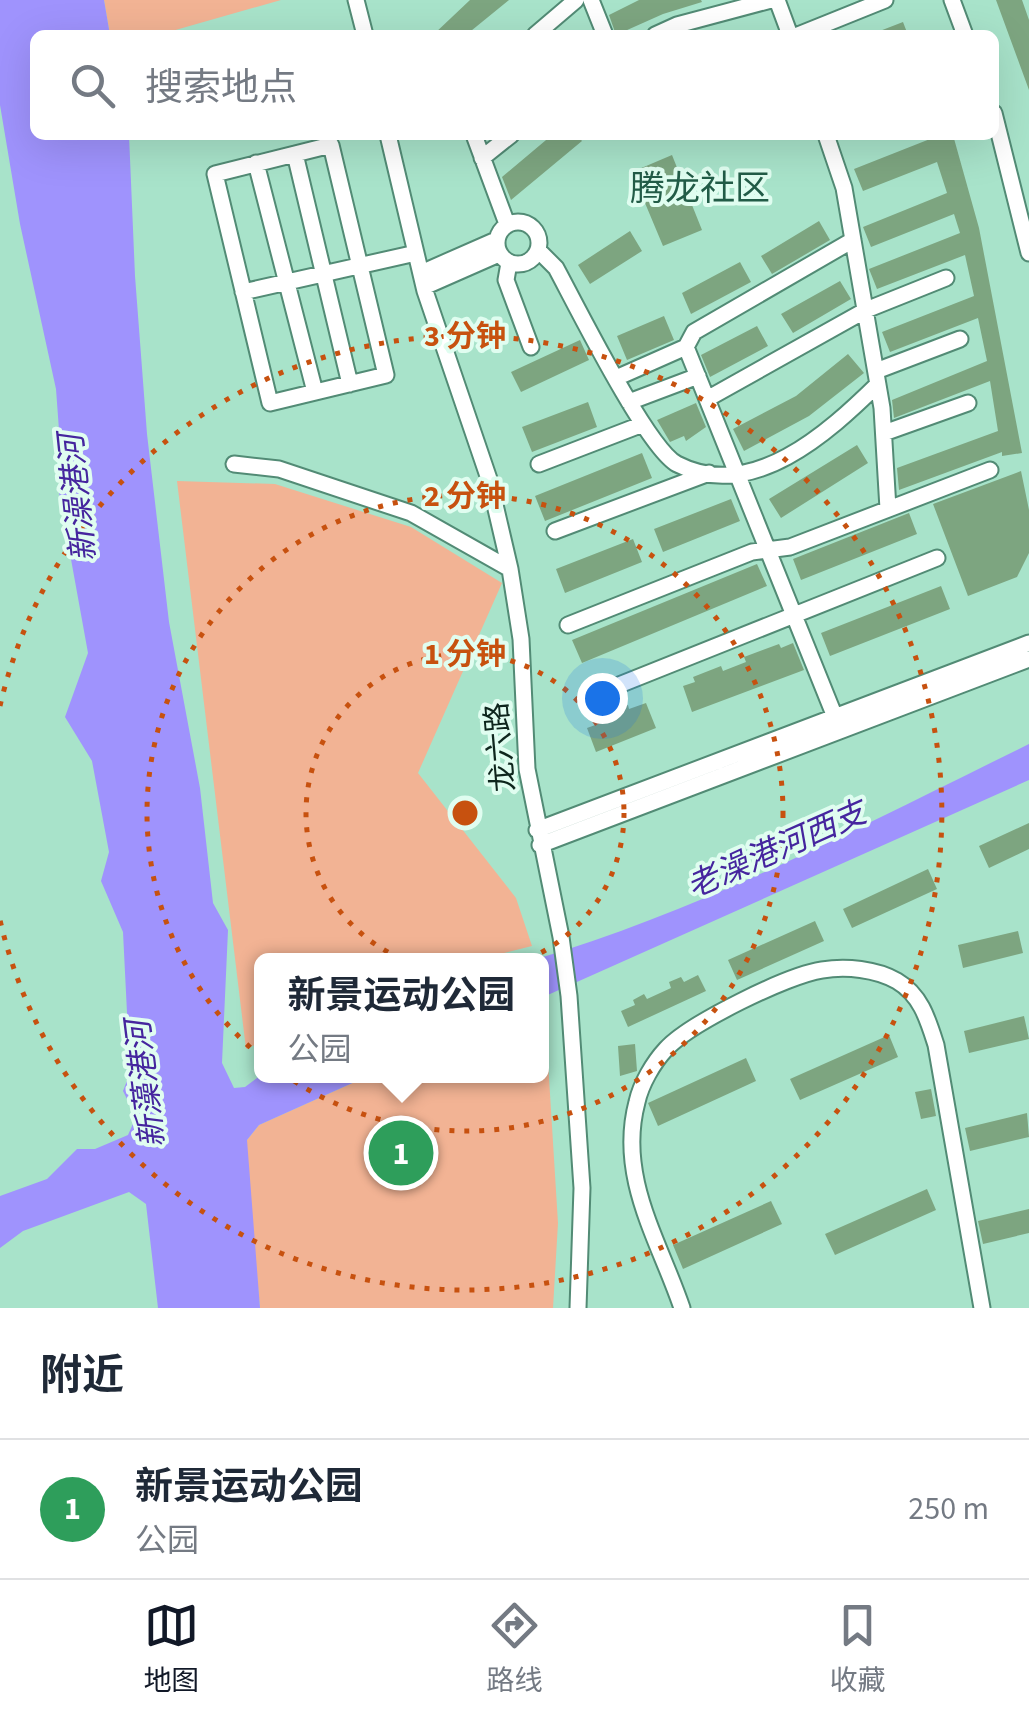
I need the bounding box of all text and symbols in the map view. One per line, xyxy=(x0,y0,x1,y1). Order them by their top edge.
search box xyxy=(30,30,999,140)
icon: search xyxy=(65,58,120,113)
text: 搜索地点 xyxy=(145,61,297,115)
district label: 腾龙社区 xyxy=(630,164,770,214)
text: 3 分钟 xyxy=(424,315,506,358)
water label: 新澡港河 xyxy=(48,426,108,564)
text: 2 分钟 xyxy=(424,475,506,518)
text: 1 分钟 xyxy=(424,633,506,676)
your location xyxy=(577,673,628,724)
street label: 龙六路 xyxy=(475,700,526,794)
water label: 老澡港河西支 xyxy=(679,789,876,910)
centre of rings xyxy=(447,795,483,831)
popup xyxy=(254,953,549,1083)
text: 新景运动公园 xyxy=(287,969,516,1023)
water label: 新藻港河 xyxy=(115,1012,177,1150)
text: 公园 xyxy=(287,1027,352,1073)
pin: 1 xyxy=(368,1116,434,1190)
text: 附近 xyxy=(40,1346,124,1406)
text: 新景运动公园 xyxy=(135,1460,363,1514)
text: 1 xyxy=(64,1486,81,1532)
text: 250 m xyxy=(908,1486,989,1532)
text: 公园 xyxy=(135,1518,199,1564)
tab: 地图 xyxy=(143,1598,200,1701)
tab: 路线 xyxy=(486,1598,543,1701)
tab: 收藏 xyxy=(829,1598,886,1701)

